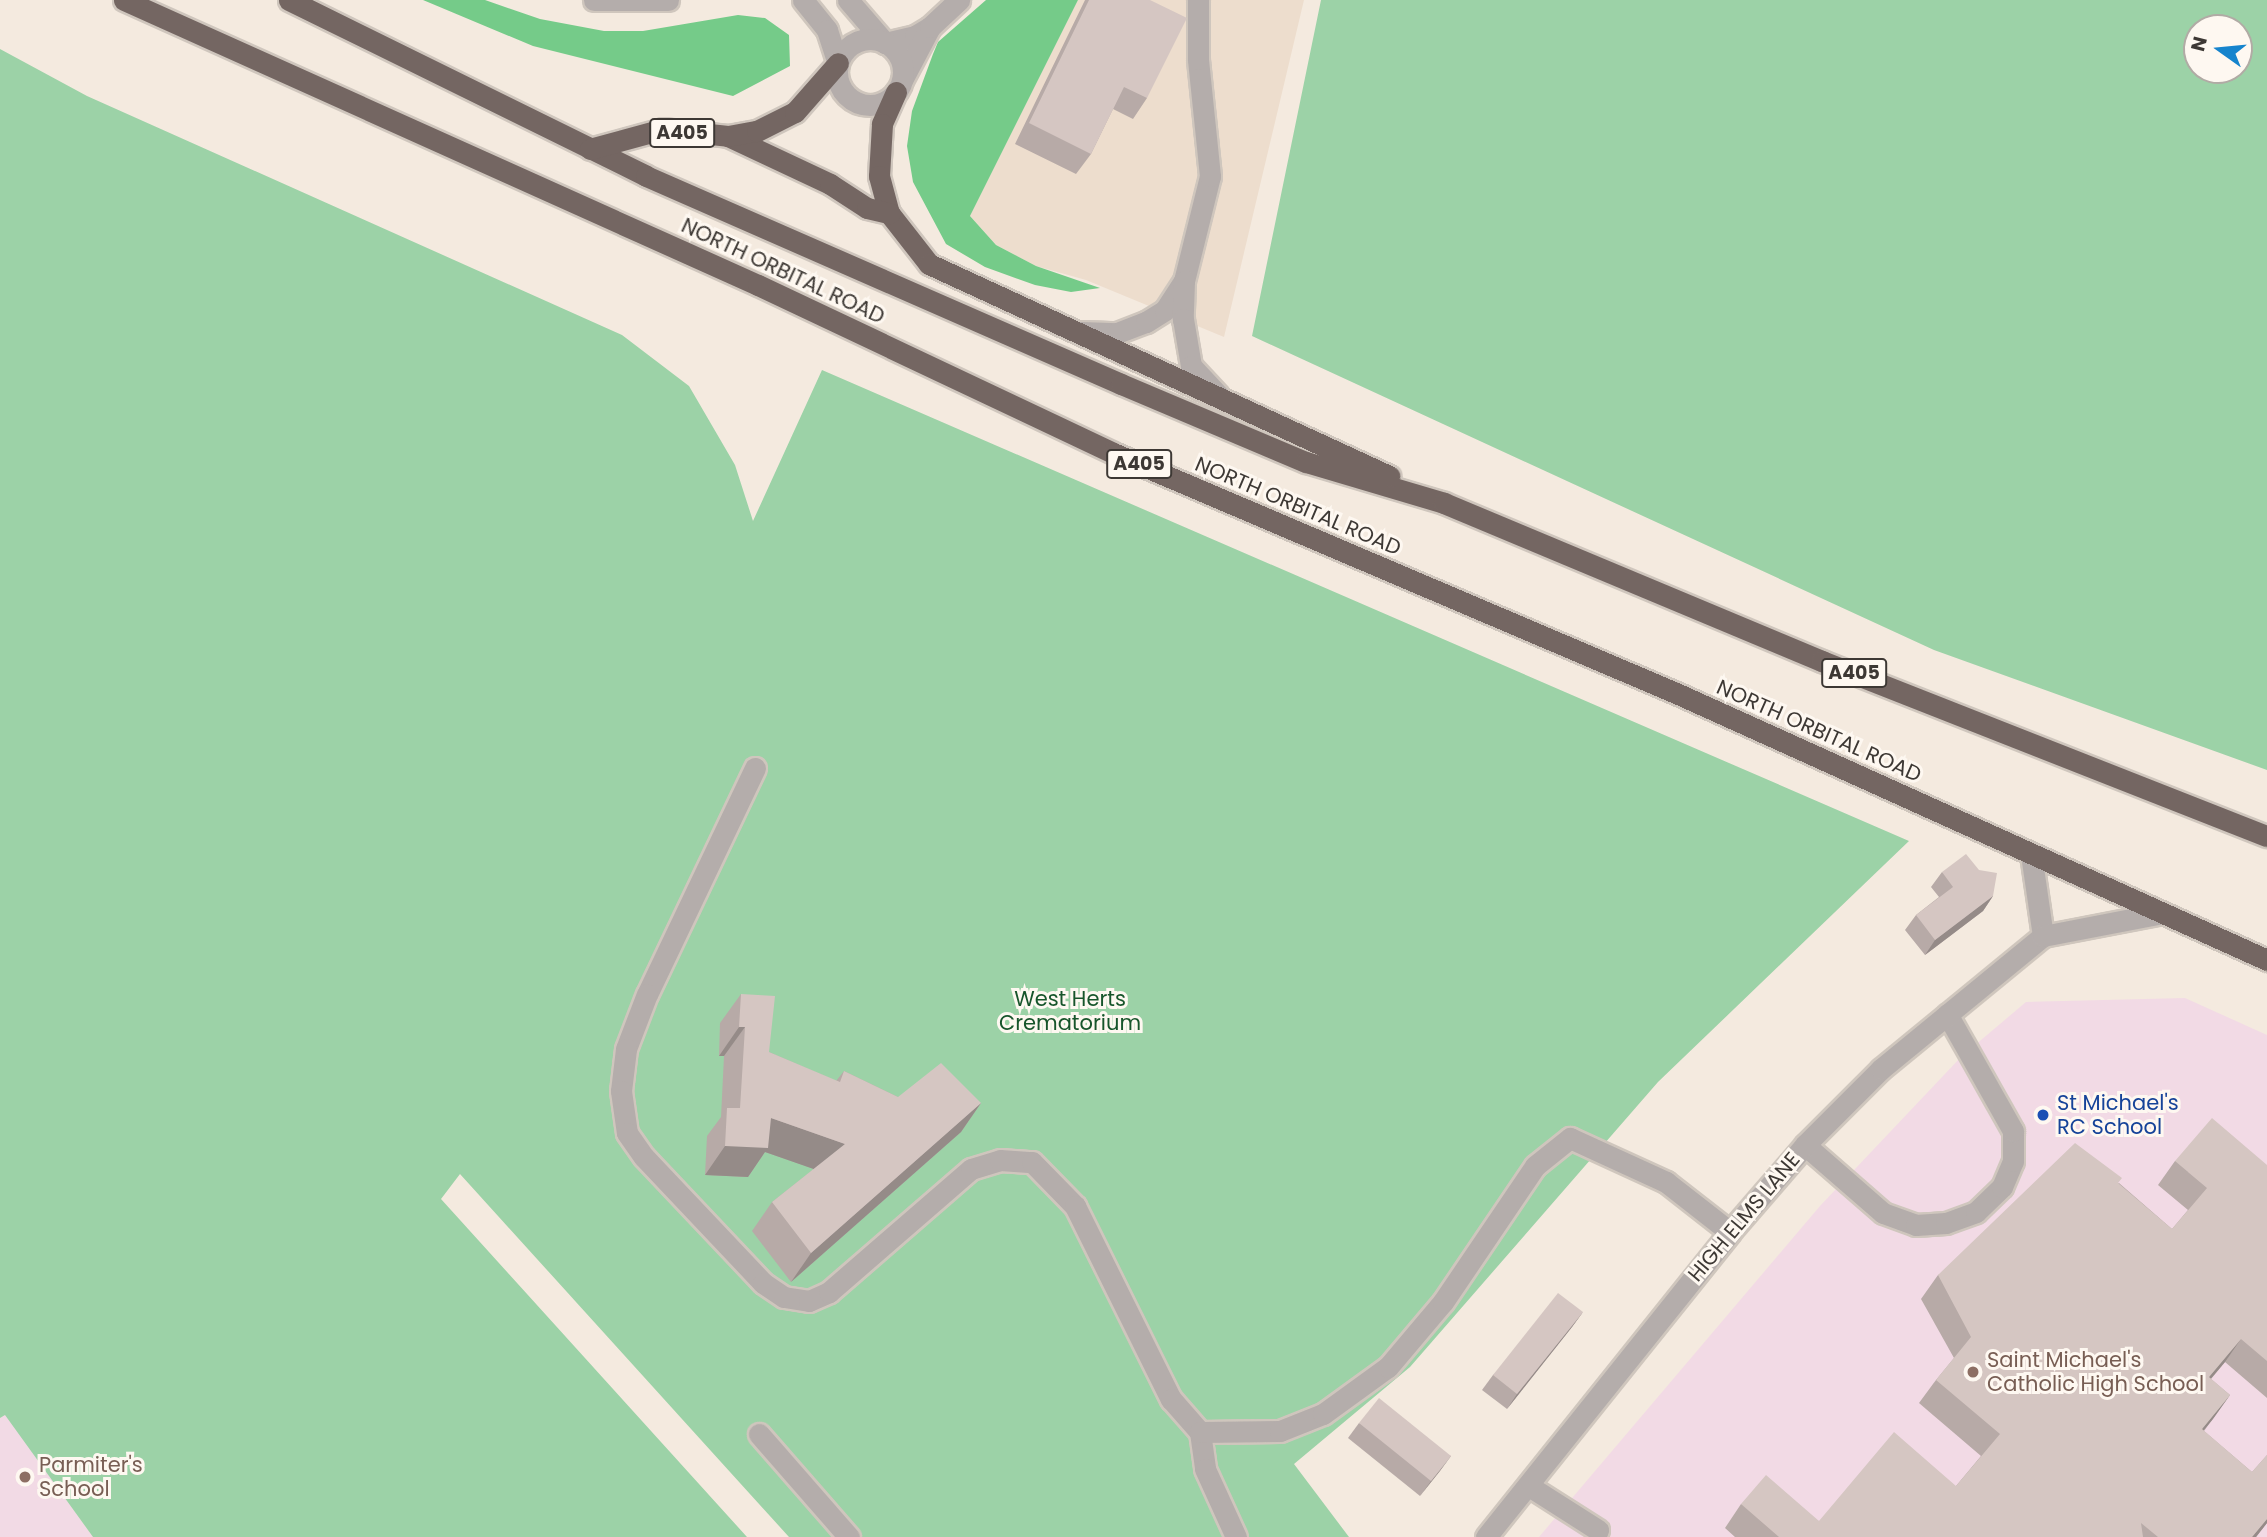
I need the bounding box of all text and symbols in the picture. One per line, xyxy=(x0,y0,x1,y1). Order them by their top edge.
north arrow xyxy=(2183,14,2253,84)
text: N xyxy=(2184,34,2214,54)
road number: A405 xyxy=(649,118,715,148)
street label: NORTH ORBITAL ROAD xyxy=(677,213,889,329)
road number: A405 xyxy=(1106,449,1172,480)
street label: NORTH ORBITAL ROAD xyxy=(1191,451,1405,561)
road number: A405 xyxy=(1821,658,1887,688)
street label: NORTH ORBITAL ROAD xyxy=(1713,674,1925,788)
park label: West Herts Crematorium xyxy=(999,986,1141,1036)
place label: St Michael's RC School xyxy=(2057,1090,2179,1140)
marker: St Michael's RC School xyxy=(2035,1107,2051,1123)
street label: HIGH ELMS LANE xyxy=(1683,1147,1805,1287)
place label: Saint Michael's Catholic High School xyxy=(1987,1347,2204,1397)
marker: Saint Michael's Catholic High School xyxy=(1965,1364,1981,1380)
place label: Parmiter's School xyxy=(39,1452,143,1502)
marker: Parmiter's School xyxy=(17,1469,33,1485)

